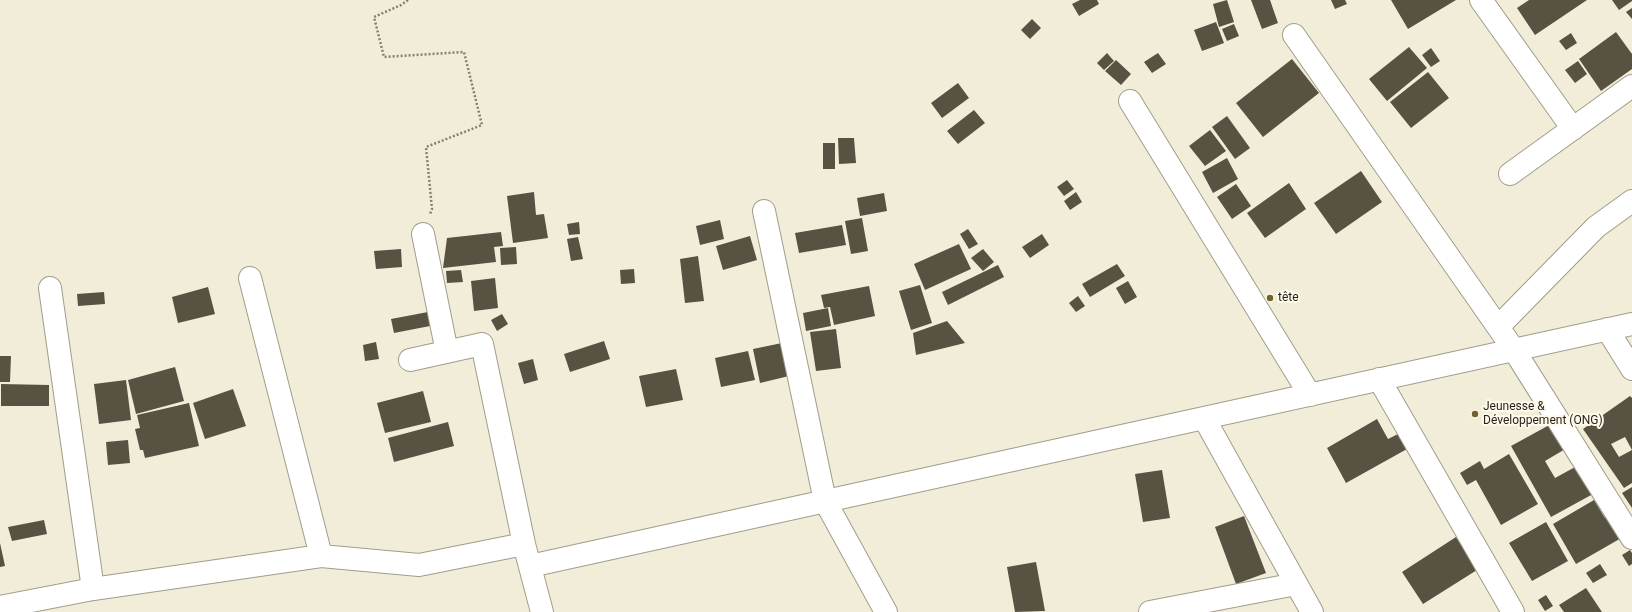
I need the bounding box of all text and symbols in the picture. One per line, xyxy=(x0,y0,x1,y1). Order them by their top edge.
place label: tête xyxy=(1278,291,1299,305)
marker: tête xyxy=(1265,293,1275,303)
place label: Jeunesse & Développement (ONG) xyxy=(1483,400,1603,428)
marker: Jeunesse & Développement (ONG) xyxy=(1470,409,1480,419)

